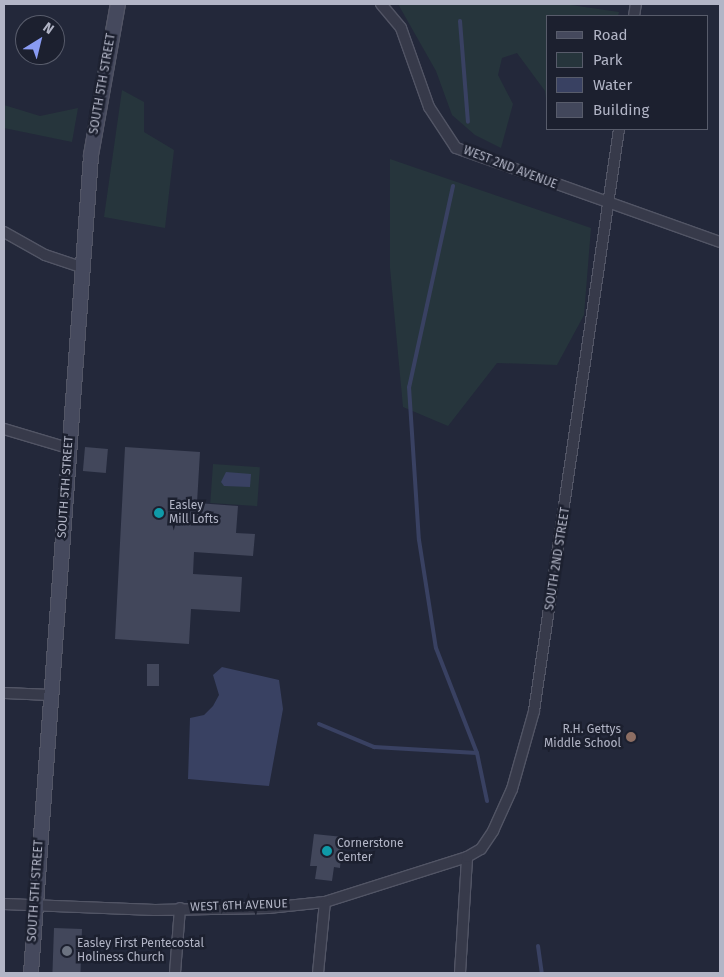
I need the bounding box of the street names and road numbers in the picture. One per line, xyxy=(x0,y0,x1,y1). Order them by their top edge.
street label: SOUTH 5TH STREET xyxy=(87,32,119,136)
street label: WEST 2ND AVENUE xyxy=(461,143,559,193)
street label: SOUTH 5TH STREET xyxy=(55,436,77,538)
street label: SOUTH 2ND STREET xyxy=(543,506,573,612)
street label: SOUTH 5TH STREET xyxy=(25,840,47,942)
street label: WEST 6TH AVENUE xyxy=(190,897,288,915)

